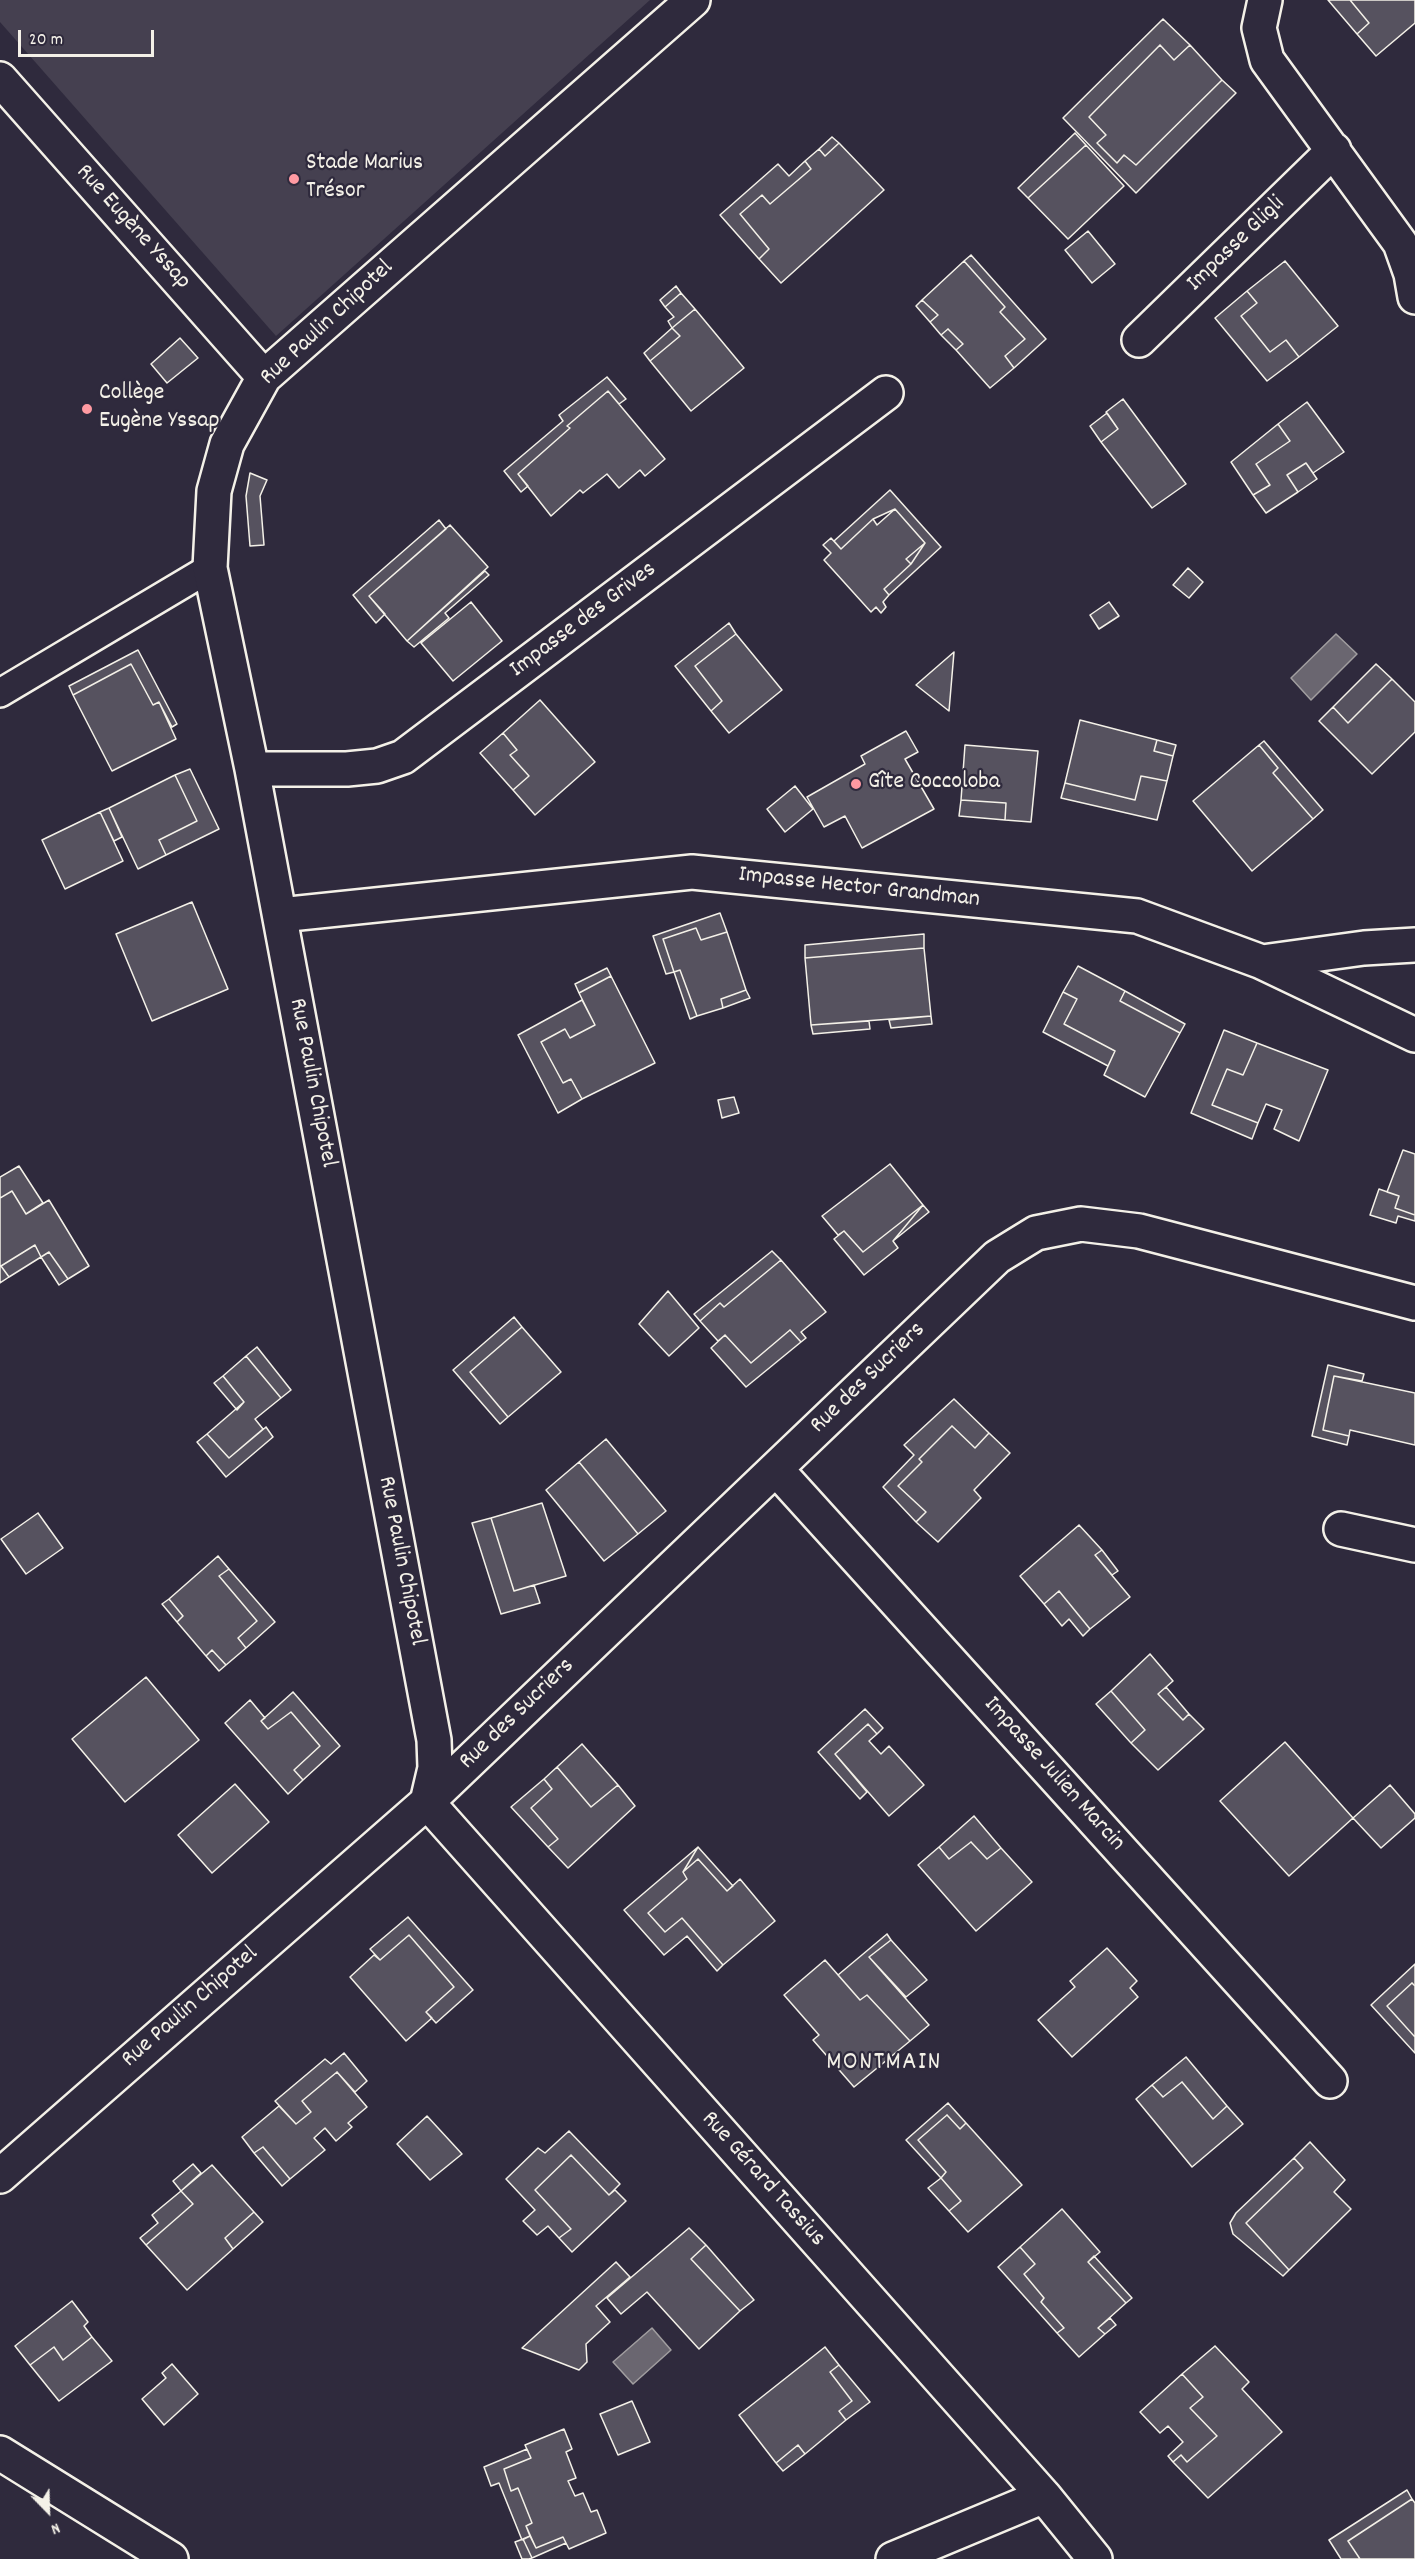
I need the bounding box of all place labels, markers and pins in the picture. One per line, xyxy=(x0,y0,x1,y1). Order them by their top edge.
place label: Stade Marius Trésor xyxy=(306,151,423,207)
marker: Stade Marius Trésor xyxy=(287,172,301,186)
place label: Collège Eugène Yssap xyxy=(99,381,220,437)
marker: Collège Eugène Yssap xyxy=(80,402,94,416)
place label: Gîte Coccoloba xyxy=(868,770,1000,798)
marker: Gîte Coccoloba xyxy=(849,777,863,791)

